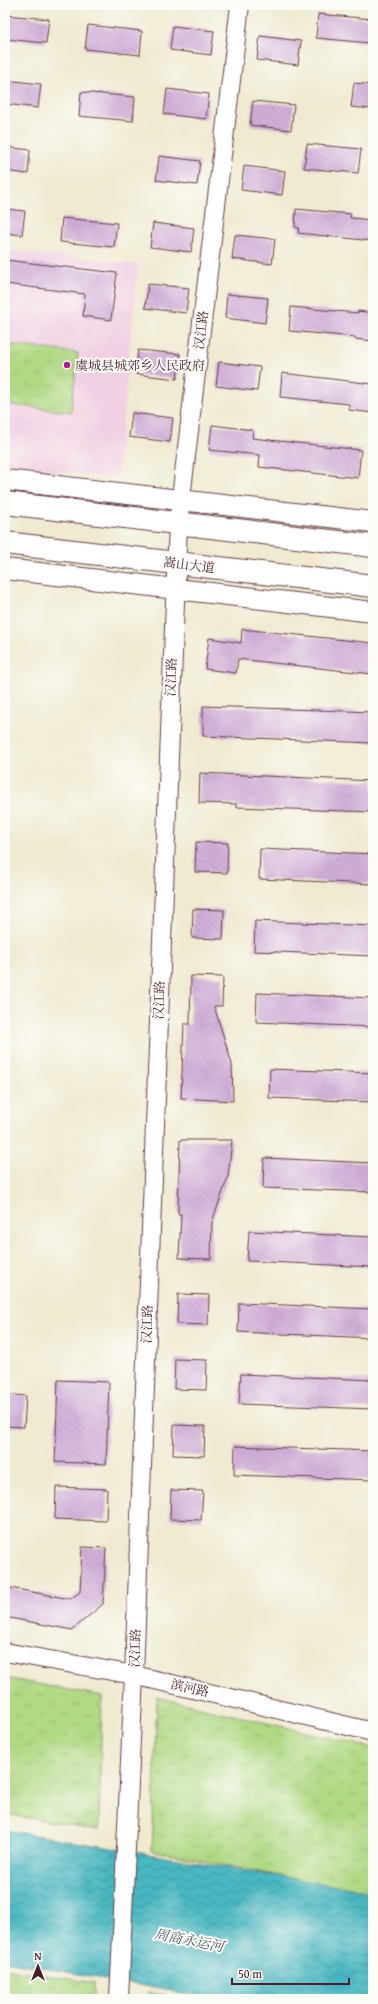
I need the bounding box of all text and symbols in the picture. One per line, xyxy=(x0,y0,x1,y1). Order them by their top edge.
street label: 汉江路 xyxy=(189,309,213,351)
place label: 虞城县城郊乡人民政府 xyxy=(75,356,205,375)
marker: 虞城县城郊乡人民政府 xyxy=(62,360,72,370)
street label: 嵩山大道 xyxy=(162,552,216,578)
street label: 汉江路 xyxy=(161,657,181,697)
street label: 汉江路 xyxy=(149,980,169,1020)
street label: 汉江路 xyxy=(137,1304,157,1344)
street label: 汉江路 xyxy=(125,1628,145,1668)
street label: 滨河路 xyxy=(169,1674,211,1702)
water label: 周商永运河 xyxy=(153,1924,228,1957)
north arrow xyxy=(18,1946,58,1986)
text: N xyxy=(34,1948,42,1964)
scale bar xyxy=(232,1960,349,1986)
text: 50 m xyxy=(238,1965,262,1982)

